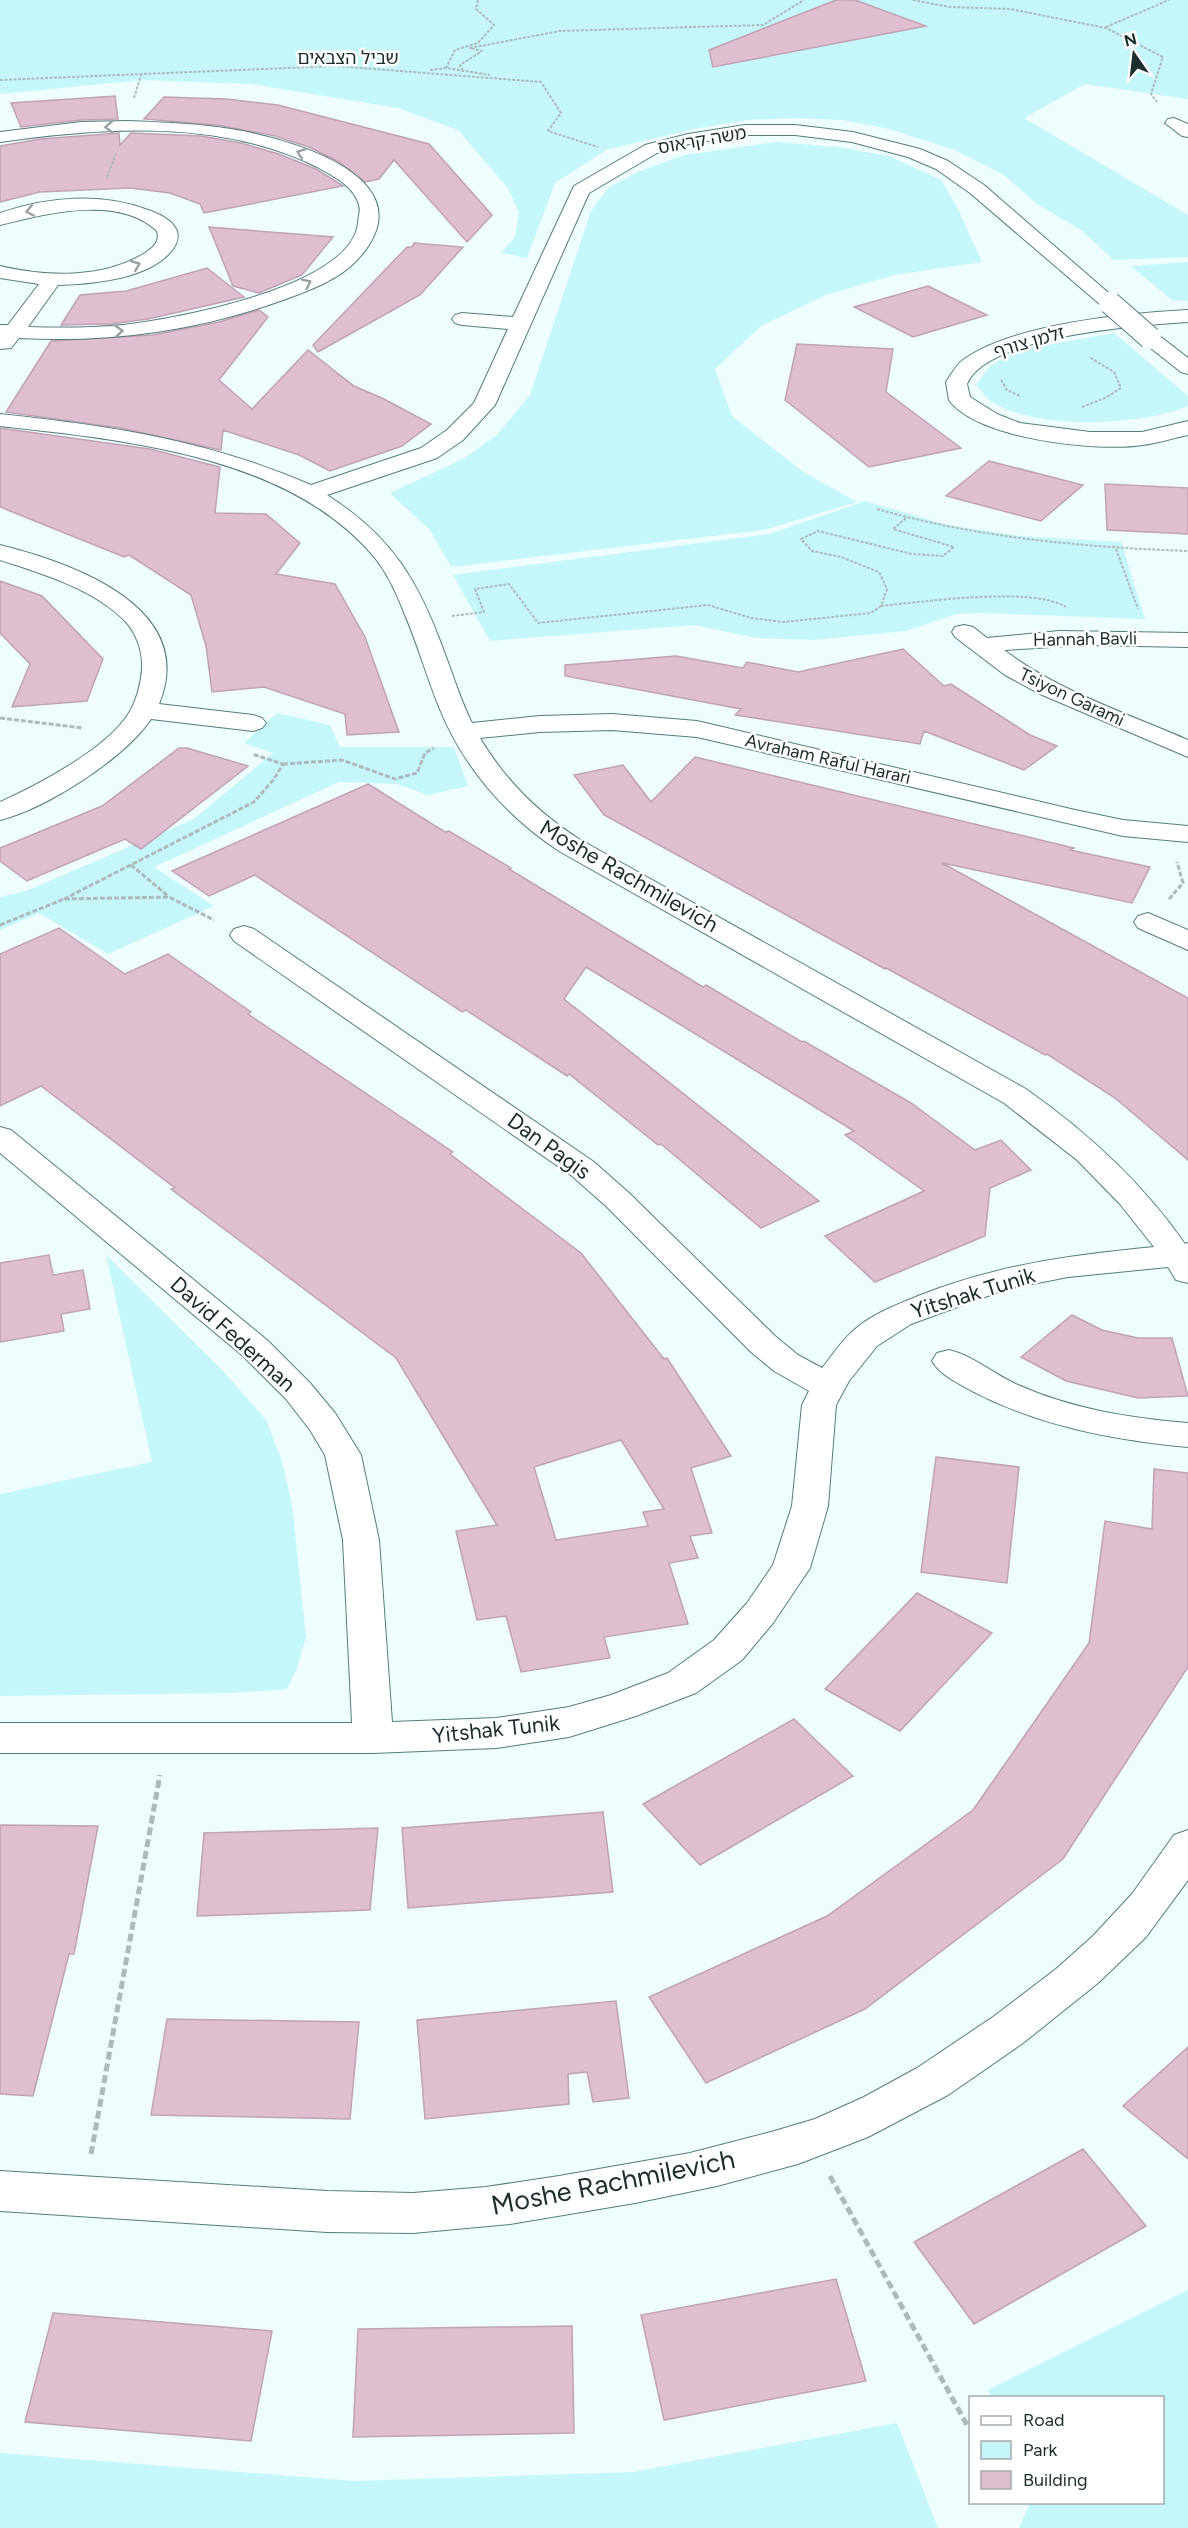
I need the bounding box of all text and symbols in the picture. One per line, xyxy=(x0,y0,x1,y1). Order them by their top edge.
north arrow xyxy=(1104,24,1164,84)
text: N xyxy=(1122,29,1139,51)
street label: שביל הצבאים xyxy=(297,47,399,69)
one-way arrow xyxy=(105,121,114,133)
street label: משה קראוס xyxy=(656,121,748,159)
one-way arrow xyxy=(296,148,307,160)
one-way arrow xyxy=(26,204,36,217)
one-way arrow xyxy=(130,260,141,272)
one-way arrow xyxy=(300,278,311,290)
street label: זלמן צורף xyxy=(991,321,1067,363)
one-way arrow xyxy=(114,324,123,337)
street label: Hannah Bavli xyxy=(1033,627,1137,651)
street label: Tsiyon Garami xyxy=(1016,663,1128,731)
street label: Avraham Raful Harari xyxy=(743,729,913,789)
street label: Moshe Rachmilevich xyxy=(535,814,723,938)
street label: Dan Pagis xyxy=(502,1107,596,1185)
street label: Yitshak Tunik xyxy=(908,1261,1038,1325)
street label: David Federman xyxy=(165,1271,301,1397)
street label: Yitshak Tunik xyxy=(431,1709,561,1749)
street label: Moshe Rachmilevich xyxy=(488,2142,738,2222)
legend xyxy=(969,2396,1164,2504)
text: Road xyxy=(1023,2409,1064,2431)
text: Park xyxy=(1023,2439,1058,2461)
text: Building xyxy=(1023,2469,1088,2491)

